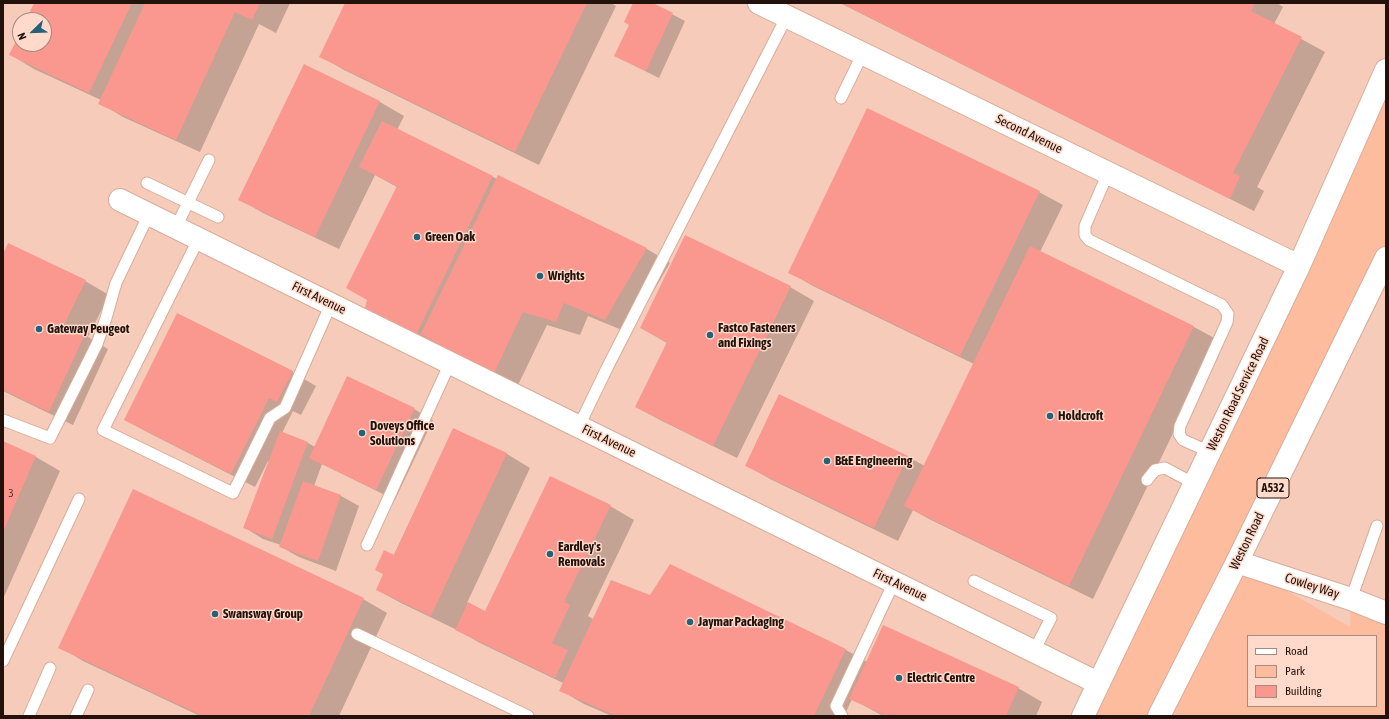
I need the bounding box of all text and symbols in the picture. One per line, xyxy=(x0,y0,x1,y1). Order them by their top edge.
north arrow xyxy=(12,12,52,52)
text: N xyxy=(15,31,29,42)
street label: Second Avenue xyxy=(993,111,1065,157)
place label: Green Oak xyxy=(425,229,475,245)
marker: Green Oak xyxy=(412,232,422,242)
place label: Wrights xyxy=(548,268,584,284)
marker: Wrights xyxy=(535,271,545,281)
street label: First Avenue xyxy=(289,278,349,318)
place label: Fastco Fasteners and Fixings xyxy=(718,320,796,351)
place label: Gateway Peugeot xyxy=(47,321,130,337)
marker: Gateway Peugeot xyxy=(34,324,44,334)
marker: Fastco Fasteners and Fixings xyxy=(705,330,715,340)
street label: Weston Road Service Road xyxy=(1204,335,1272,453)
place label: Holdcroft xyxy=(1058,408,1103,424)
marker: Holdcroft xyxy=(1045,411,1055,421)
place label: Doveys Office Solutions xyxy=(370,418,434,449)
street label: First Avenue xyxy=(579,421,639,461)
marker: Doveys Office Solutions xyxy=(357,428,367,438)
place label: B&E Engineering xyxy=(835,453,912,469)
marker: B&E Engineering xyxy=(822,456,832,466)
road number: A532 xyxy=(1257,478,1289,498)
house number: 3 xyxy=(8,487,14,501)
street label: Weston Road xyxy=(1226,510,1268,572)
place label: Eardley's Removals xyxy=(558,539,605,570)
marker: Eardley's Removals xyxy=(545,549,555,559)
street label: First Avenue xyxy=(870,565,930,605)
street label: Cowley Way xyxy=(1283,570,1341,602)
place label: Swansway Group xyxy=(223,606,303,622)
marker: Swansway Group xyxy=(210,609,220,619)
place label: Jaymar Packaging xyxy=(698,614,784,630)
marker: Jaymar Packaging xyxy=(685,617,695,627)
legend xyxy=(1247,635,1377,707)
text: Road xyxy=(1285,644,1308,658)
text: Park xyxy=(1285,664,1305,678)
place label: Electric Centre xyxy=(907,670,975,686)
marker: Electric Centre xyxy=(894,673,904,683)
text: Building xyxy=(1285,684,1322,698)

